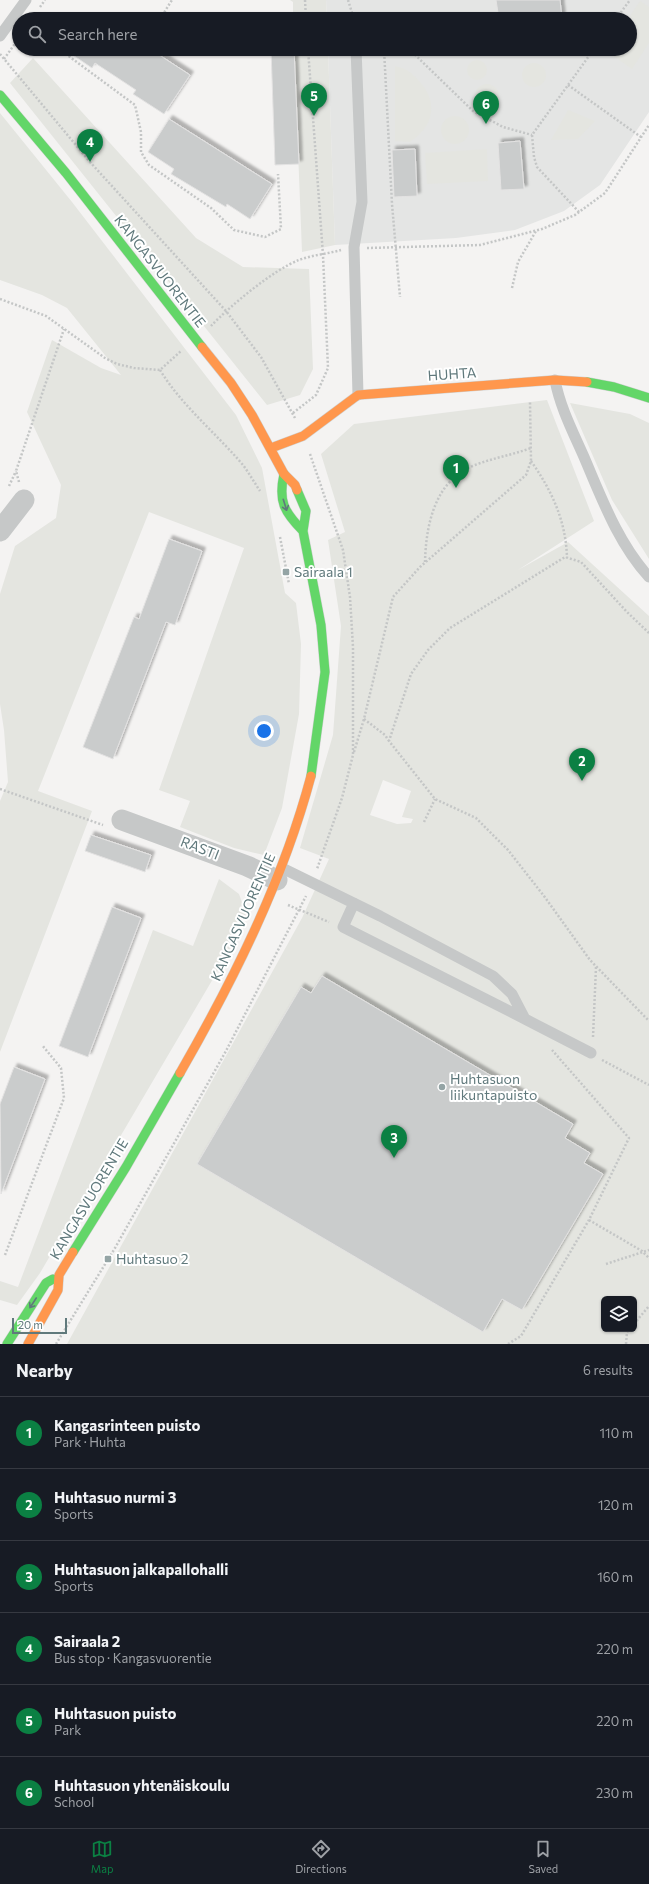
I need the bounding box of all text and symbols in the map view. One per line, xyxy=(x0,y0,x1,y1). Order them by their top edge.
search box xyxy=(12,12,637,56)
icon: search xyxy=(26,23,48,45)
text: Search here xyxy=(58,25,137,43)
pin: 5 xyxy=(301,83,327,116)
pin: 6 xyxy=(473,91,499,124)
pin: 4 xyxy=(77,129,103,162)
street label: KANGASVUORENTIE xyxy=(111,211,210,330)
street label: HUHTA xyxy=(427,363,477,384)
pin: 1 xyxy=(443,455,469,488)
one-way arrow xyxy=(282,499,289,512)
place label: Sairaala 1 xyxy=(294,563,353,580)
marker: Sairaala 1 xyxy=(281,567,291,577)
your location xyxy=(254,721,274,741)
pin: 2 xyxy=(569,748,595,781)
street label: RASTI xyxy=(178,832,222,863)
street label: KANGASVUORENTIE xyxy=(207,850,278,983)
place label: Huhtasuon liikuntapuisto xyxy=(450,1070,537,1103)
marker: Huhtasuon liikuntapuisto xyxy=(437,1082,447,1092)
pin: 3 xyxy=(381,1125,407,1158)
street label: KANGASVUORENTIE xyxy=(46,1135,131,1262)
place label: Huhtasuo 2 xyxy=(116,1250,189,1267)
marker: Huhtasuo 2 xyxy=(103,1254,113,1264)
map controls xyxy=(601,1296,637,1332)
button: layers xyxy=(601,1296,637,1332)
one-way arrow xyxy=(29,1297,37,1308)
scale bar xyxy=(12,1316,67,1335)
text: 20 m xyxy=(18,1318,43,1331)
text: Nearby xyxy=(16,1360,73,1381)
text: 6 results xyxy=(583,1362,633,1378)
text: Kangasrinteen puisto xyxy=(54,1416,201,1434)
text: 1 xyxy=(26,1425,32,1441)
text: 110 m xyxy=(600,1425,633,1441)
text: Park · Huhta xyxy=(54,1434,126,1450)
text: Huhtasuo nurmi 3 xyxy=(54,1488,176,1506)
text: 2 xyxy=(25,1497,33,1513)
text: 120 m xyxy=(598,1497,633,1513)
text: Sports xyxy=(54,1506,94,1522)
text: Huhtasuon jalkapallohalli xyxy=(54,1560,228,1578)
text: 3 xyxy=(25,1569,33,1585)
text: 160 m xyxy=(597,1569,633,1585)
text: Sports xyxy=(54,1578,94,1594)
text: Sairaala 2 xyxy=(54,1632,120,1650)
text: 4 xyxy=(25,1641,33,1657)
text: 220 m xyxy=(596,1641,633,1657)
text: Bus stop · Kangasvuorentie xyxy=(54,1650,212,1666)
text: Huhtasuon puisto xyxy=(54,1704,177,1722)
text: 5 xyxy=(25,1713,33,1729)
text: 220 m xyxy=(596,1713,633,1729)
text: Park xyxy=(54,1722,81,1738)
text: Huhtasuon yhtenäiskoulu xyxy=(54,1776,230,1794)
text: 6 xyxy=(25,1785,33,1801)
text: 230 m xyxy=(596,1785,633,1801)
text: School xyxy=(54,1794,94,1810)
tab: Map xyxy=(91,1838,114,1875)
tab: Directions xyxy=(295,1838,347,1875)
tab: Saved xyxy=(528,1838,558,1875)

